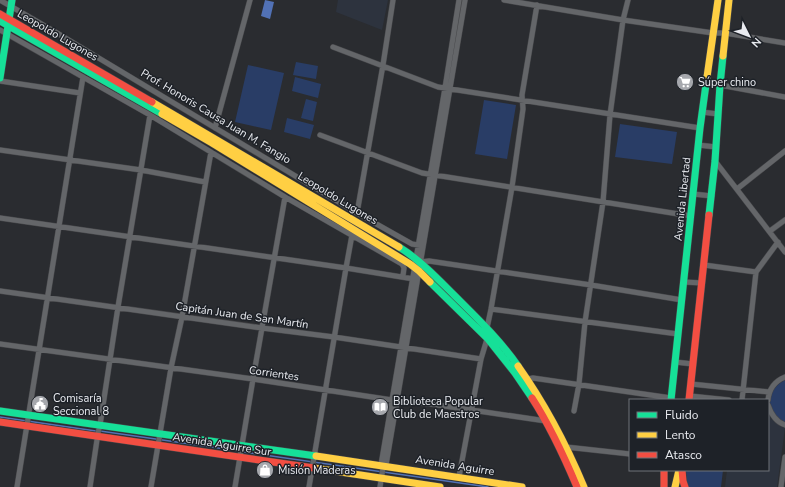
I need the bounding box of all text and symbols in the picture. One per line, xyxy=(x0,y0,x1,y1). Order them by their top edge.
street label: Leopoldo Lugones xyxy=(15,6,101,65)
north arrow xyxy=(729,16,769,56)
text: N xyxy=(748,34,764,50)
street label: Prof. Honoris Causa Juan M. Fangio xyxy=(138,66,294,167)
supermarket icon: Súper chino xyxy=(675,72,695,92)
place label: Súper chino xyxy=(698,75,756,90)
street label: Avenida Libertad xyxy=(671,156,694,242)
street label: Leopoldo Lugones xyxy=(295,169,381,228)
street label: Capitán Juan de San Martín xyxy=(174,299,309,332)
street label: Corrientes xyxy=(248,363,300,384)
place label: Comisaría Seccional 8 xyxy=(53,391,110,419)
public building icon: Comisaría Seccional 8 xyxy=(30,394,50,414)
place label: Biblioteca Popular Club de Maestros xyxy=(393,394,483,422)
library icon: Biblioteca Popular Club de Maestros xyxy=(370,397,390,417)
legend xyxy=(629,399,769,471)
text: Fluido xyxy=(665,407,699,423)
text: Lento xyxy=(665,427,696,443)
street label: Avenida Aguirre Sur xyxy=(172,429,272,460)
text: Atasco xyxy=(665,447,702,463)
street label: Avenida Aguirre xyxy=(414,452,496,479)
shop icon: Misión Maderas xyxy=(255,460,275,480)
place label: Misión Maderas xyxy=(278,463,356,478)

